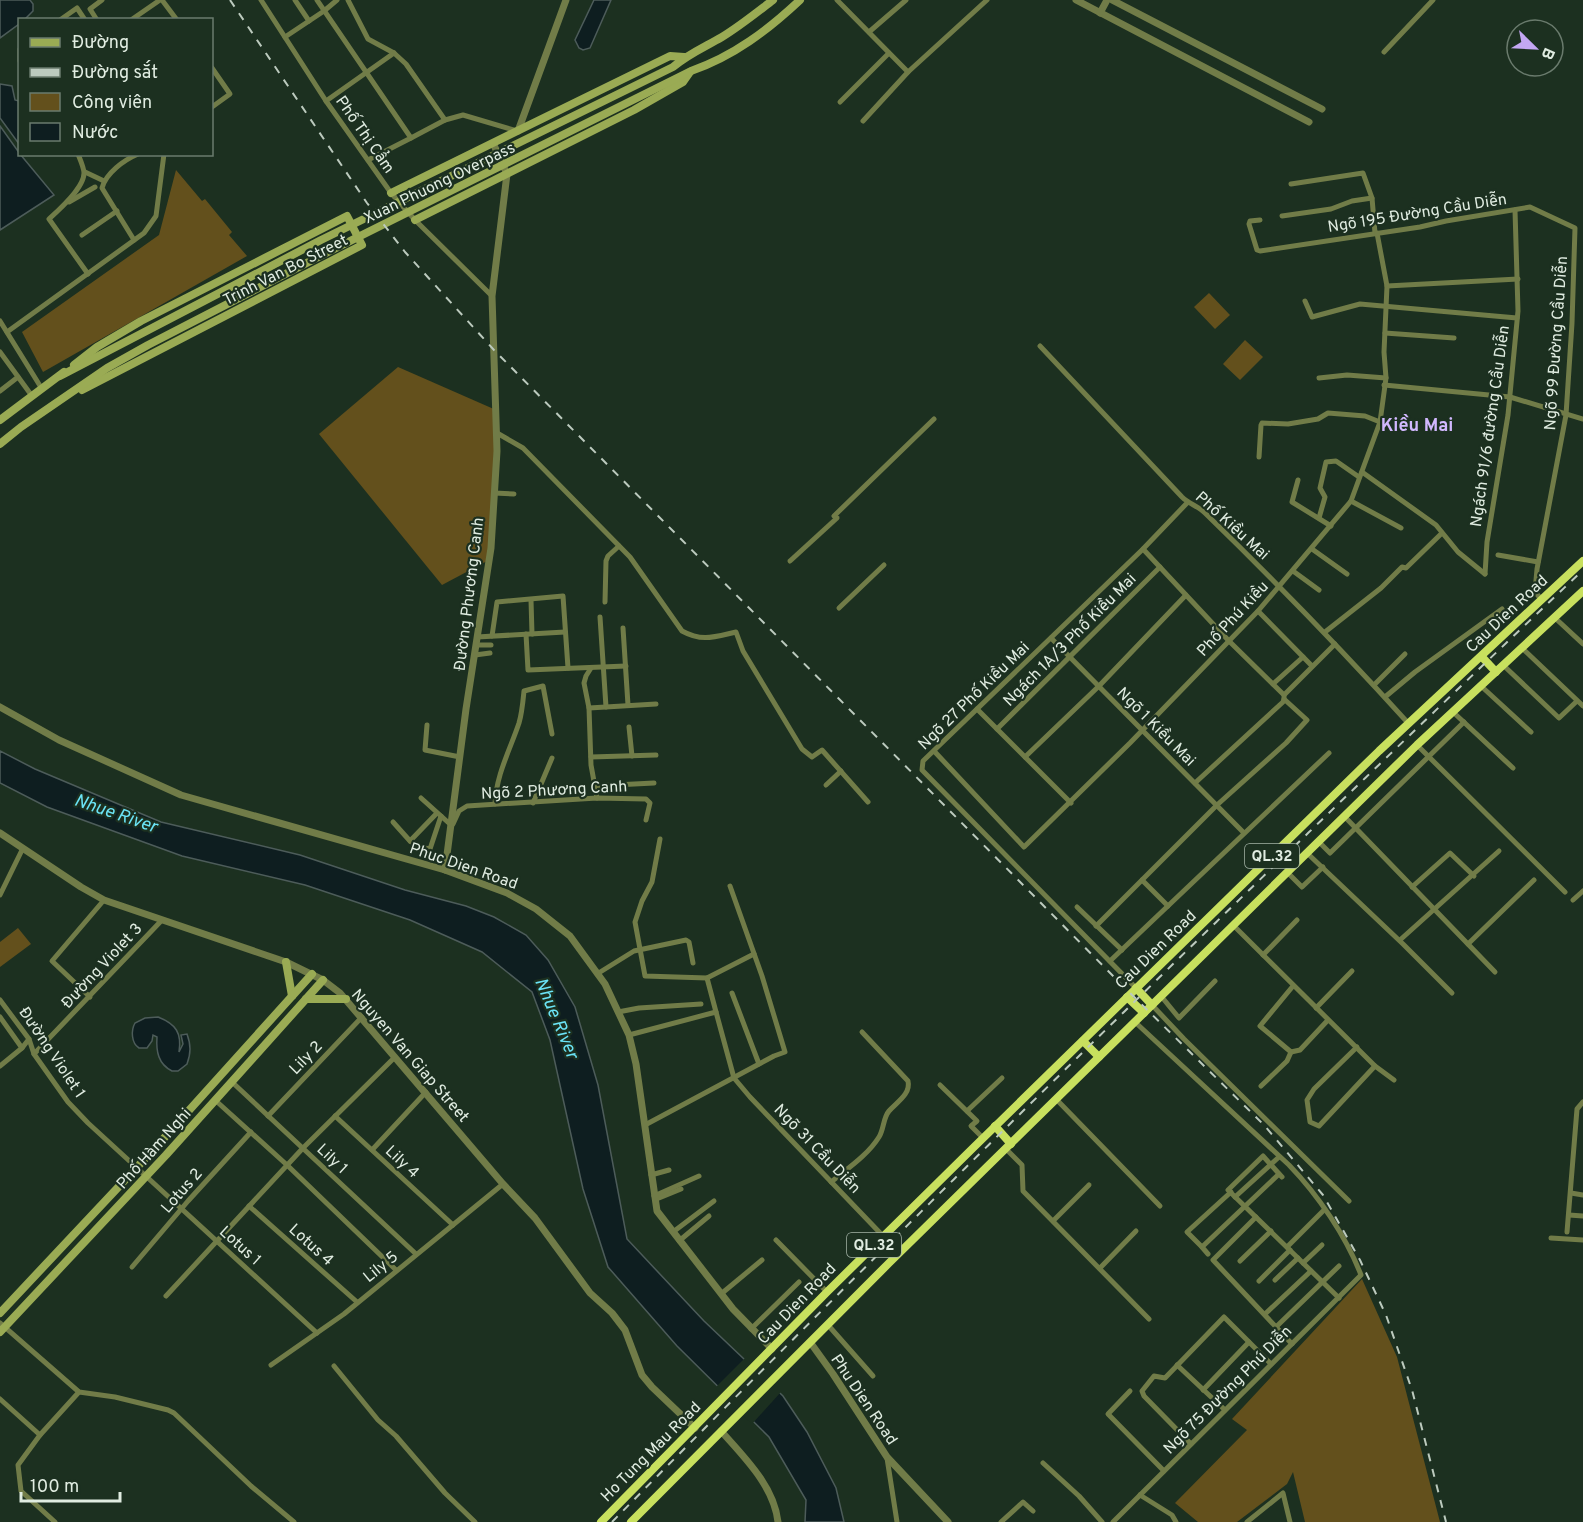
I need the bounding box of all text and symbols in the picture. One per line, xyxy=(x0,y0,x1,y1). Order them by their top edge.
legend xyxy=(18,18,213,156)
north arrow xyxy=(1505,18,1565,78)
text: Đường xyxy=(72,32,129,55)
text: B xyxy=(1535,44,1558,62)
text: Đường sắt xyxy=(72,60,158,85)
street label: Phố Thị Cẩm xyxy=(330,91,401,178)
text: Công viên xyxy=(72,92,152,115)
text: Nước xyxy=(72,122,118,145)
street label: Xuan Phuong Overpass xyxy=(361,138,519,229)
street label: Ngõ 195 Đường Cầu Diễn xyxy=(1326,188,1508,238)
street label: Trinh Van Bo Street xyxy=(220,231,352,311)
street label: Ngõ 99 Đường Cầu Diễn xyxy=(1539,255,1573,431)
street label: Ngách 91/6 đường Cầu Diễn xyxy=(1465,324,1515,528)
district label: Kiều Mai xyxy=(1381,414,1453,438)
street label: Phố Kiều Mai xyxy=(1190,487,1274,565)
street label: Đường Phương Canh xyxy=(451,516,489,672)
street label: Ngách 1A/3 Phố Kiều Mai xyxy=(999,569,1141,711)
street label: Cau Dien Road xyxy=(1462,571,1553,658)
street label: Phố Phú Kiều xyxy=(1193,577,1274,661)
street label: Ngõ 27 Phố Kiều Mai xyxy=(914,637,1034,755)
street label: Ngõ 1 Kiều Mai xyxy=(1112,683,1200,771)
street label: Ngõ 2 Phương Canh xyxy=(480,777,628,805)
water label: Nhue River xyxy=(71,790,162,840)
street label: Phuc Dien Road xyxy=(407,839,520,895)
road number: QL.32 xyxy=(1245,844,1299,868)
street label: Cau Dien Road xyxy=(1112,907,1201,994)
street label: Đường Violet 3 xyxy=(58,919,147,1013)
water label: Nhue River xyxy=(528,974,584,1065)
street label: Nguyen Van Giap Street xyxy=(346,986,473,1127)
street label: Đường Violet 1 xyxy=(13,1004,89,1103)
street label: Lily 2 xyxy=(286,1037,327,1079)
street label: Ngõ 31 Cầu Diễn xyxy=(769,1099,866,1198)
street label: Phố Hàm Nghi xyxy=(112,1104,196,1194)
street label: Lily 1 xyxy=(312,1140,351,1179)
street label: Lily 4 xyxy=(380,1142,423,1183)
street label: Lotus 2 xyxy=(157,1165,208,1218)
street label: Lotus 4 xyxy=(284,1220,337,1271)
street label: Lotus 1 xyxy=(215,1222,265,1271)
road number: QL.32 xyxy=(847,1233,901,1257)
street label: Lily 5 xyxy=(360,1247,403,1288)
street label: Cau Dien Road xyxy=(754,1260,841,1349)
street label: Ngõ 75 Đường Phú Diễn xyxy=(1159,1321,1297,1459)
street label: Phu Dien Road xyxy=(826,1351,901,1449)
street label: Ho Tung Mau Road xyxy=(597,1398,706,1507)
scale bar xyxy=(21,1465,120,1503)
text: 100 m xyxy=(30,1476,79,1499)

